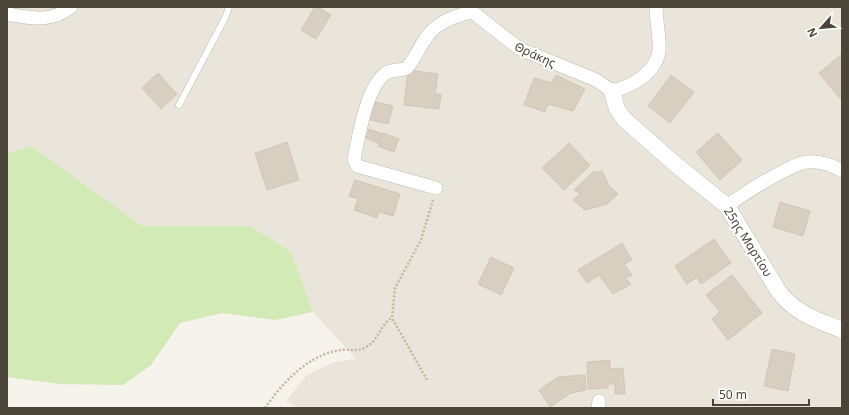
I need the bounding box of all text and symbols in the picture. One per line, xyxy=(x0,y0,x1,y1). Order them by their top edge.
north arrow xyxy=(801,8,841,48)
text: N xyxy=(803,25,820,40)
street label: Θράκης xyxy=(512,38,559,72)
street label: 25ης Μαρτίου xyxy=(720,204,777,280)
scale bar xyxy=(713,381,809,407)
text: 50 m xyxy=(719,386,747,403)

